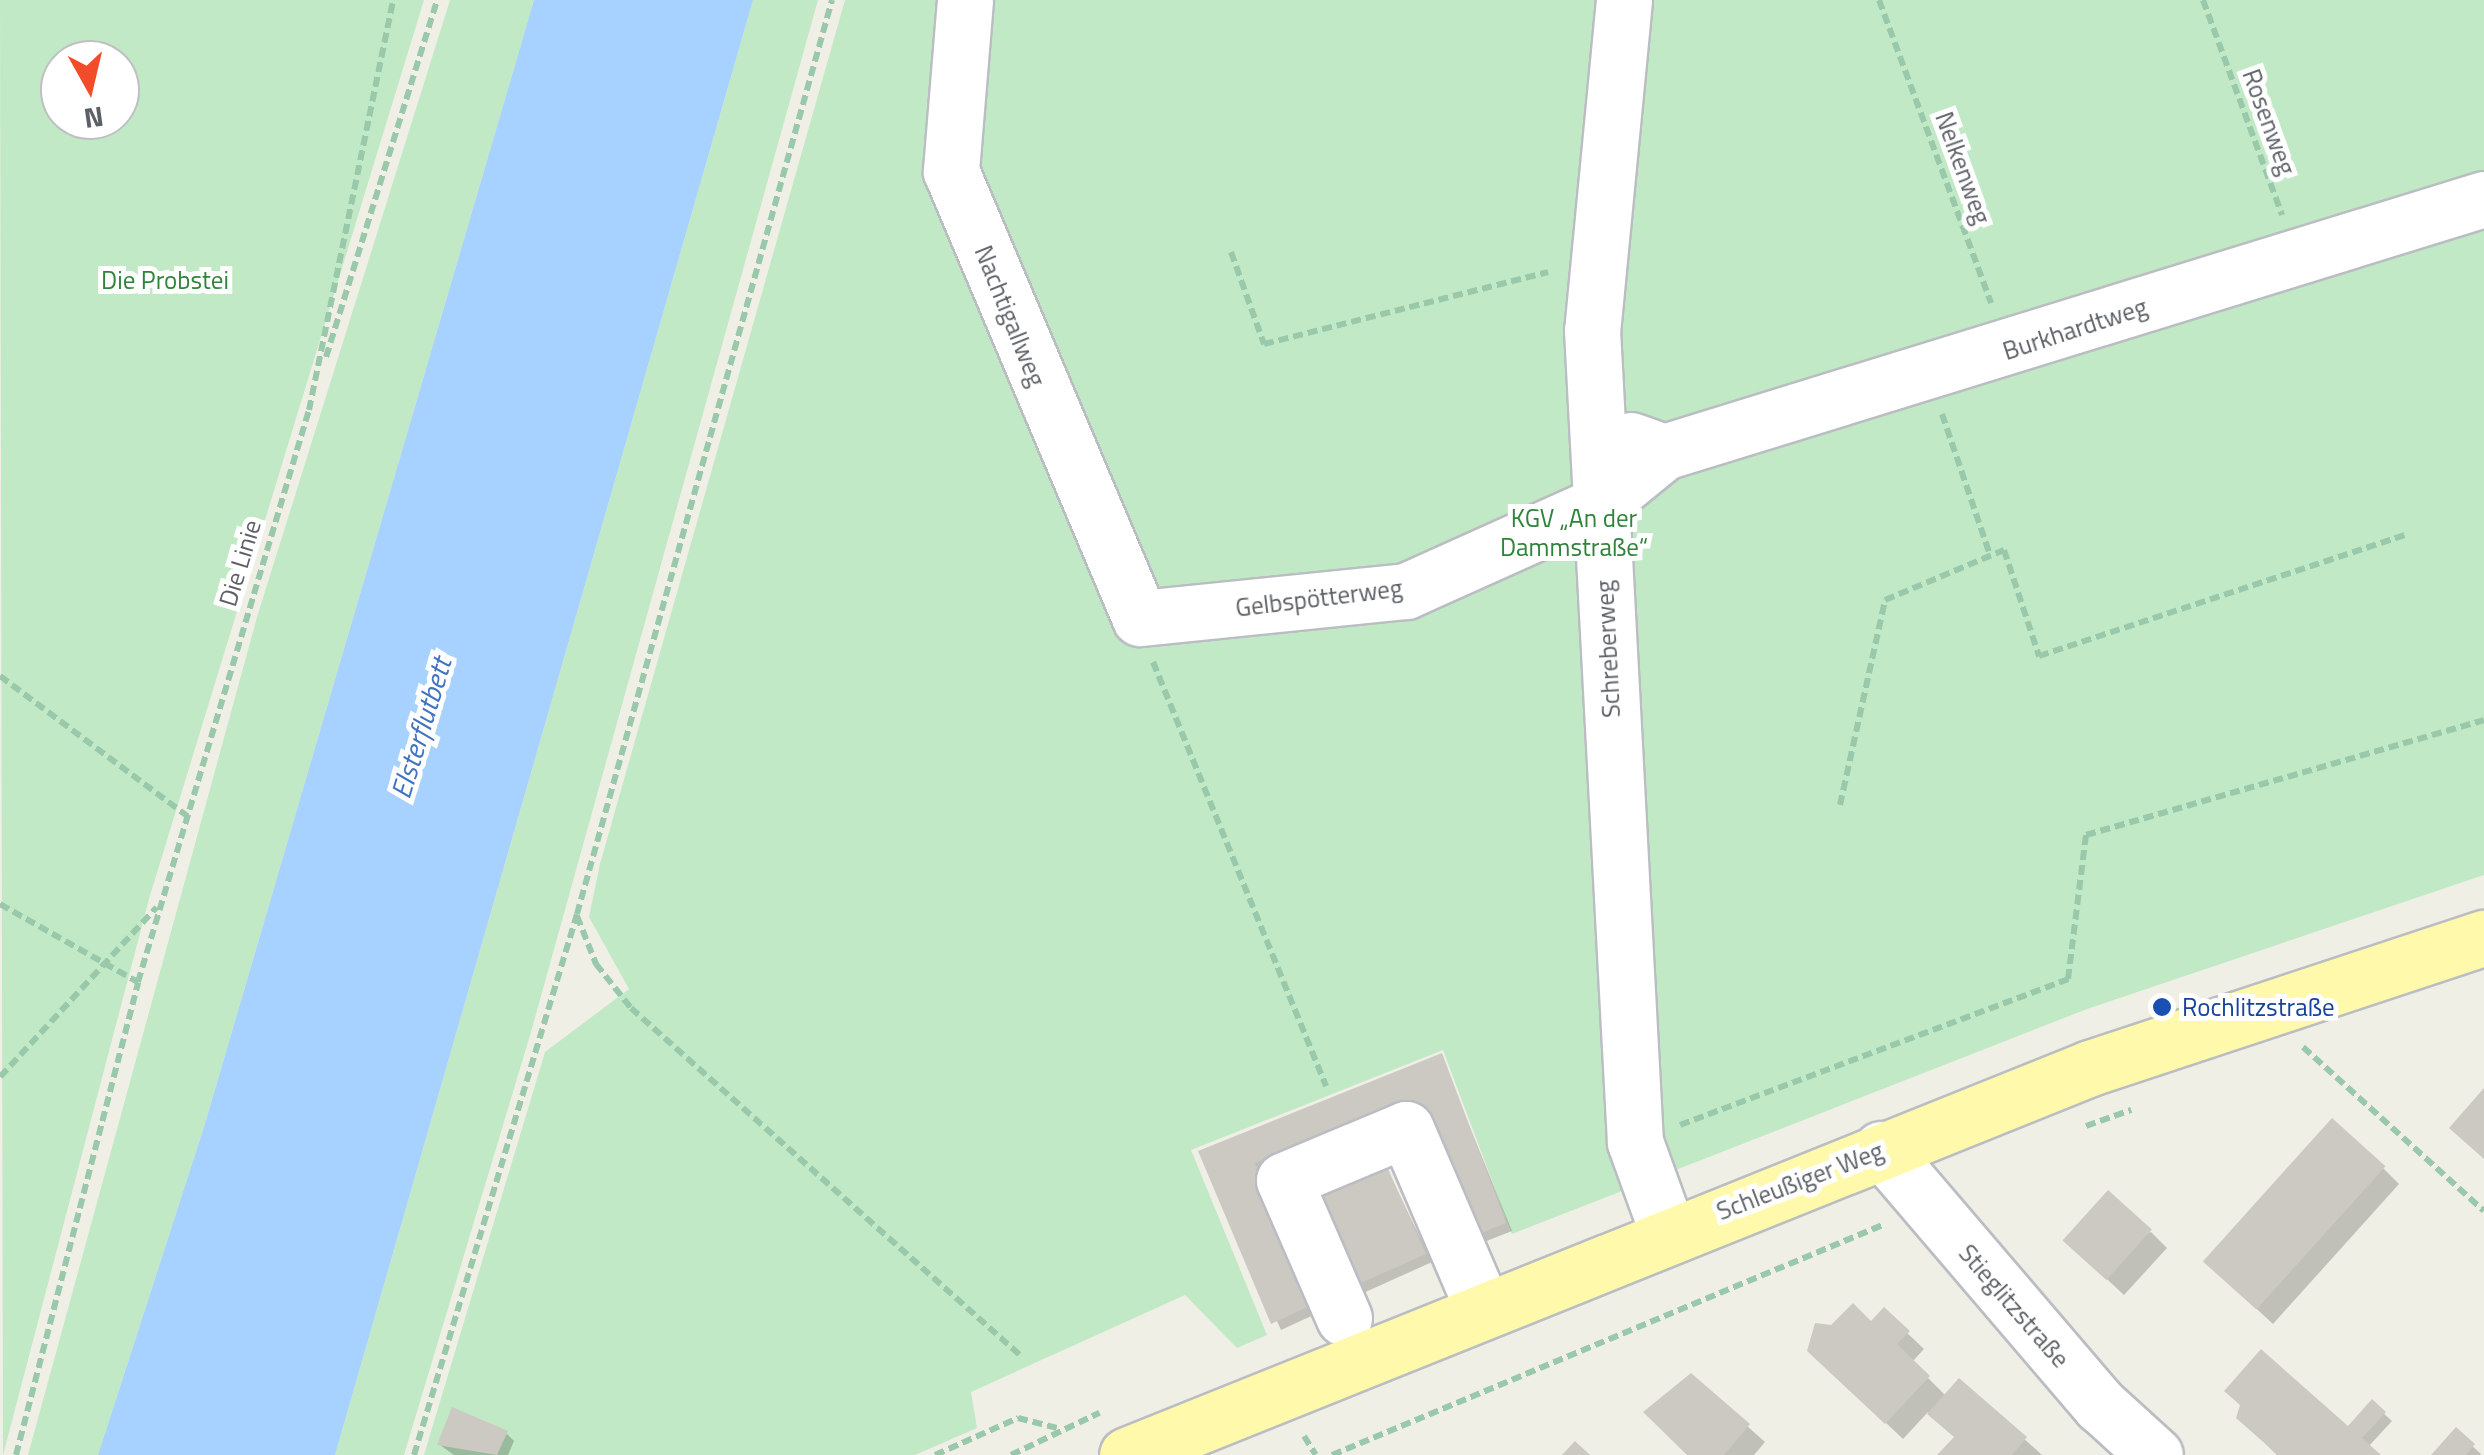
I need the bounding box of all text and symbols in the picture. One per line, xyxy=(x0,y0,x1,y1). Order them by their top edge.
north arrow xyxy=(40,40,140,140)
street label: Rosenweg xyxy=(2236,65,2302,179)
text: N xyxy=(81,96,107,141)
street label: Nelkenweg xyxy=(1929,108,1997,228)
street label: Nachtigallweg xyxy=(968,241,1052,391)
park label: Die Probstei xyxy=(101,265,229,295)
street label: Burkhardtweg xyxy=(1999,292,2151,366)
park label: KGV „An der Dammstraße“ xyxy=(1500,504,1648,563)
street label: Die Linie xyxy=(213,516,267,610)
street label: Gelbspötterweg xyxy=(1234,573,1404,623)
street label: Schreberweg xyxy=(1589,579,1627,719)
water label: Elsterflutbett xyxy=(384,654,458,802)
place label: Rochlitzstraße xyxy=(2182,992,2335,1022)
marker: Rochlitzstraße xyxy=(2151,996,2173,1018)
street label: Schleußiger Weg xyxy=(1712,1135,1888,1227)
street label: Stieglitzstraße xyxy=(1952,1238,2076,1374)

